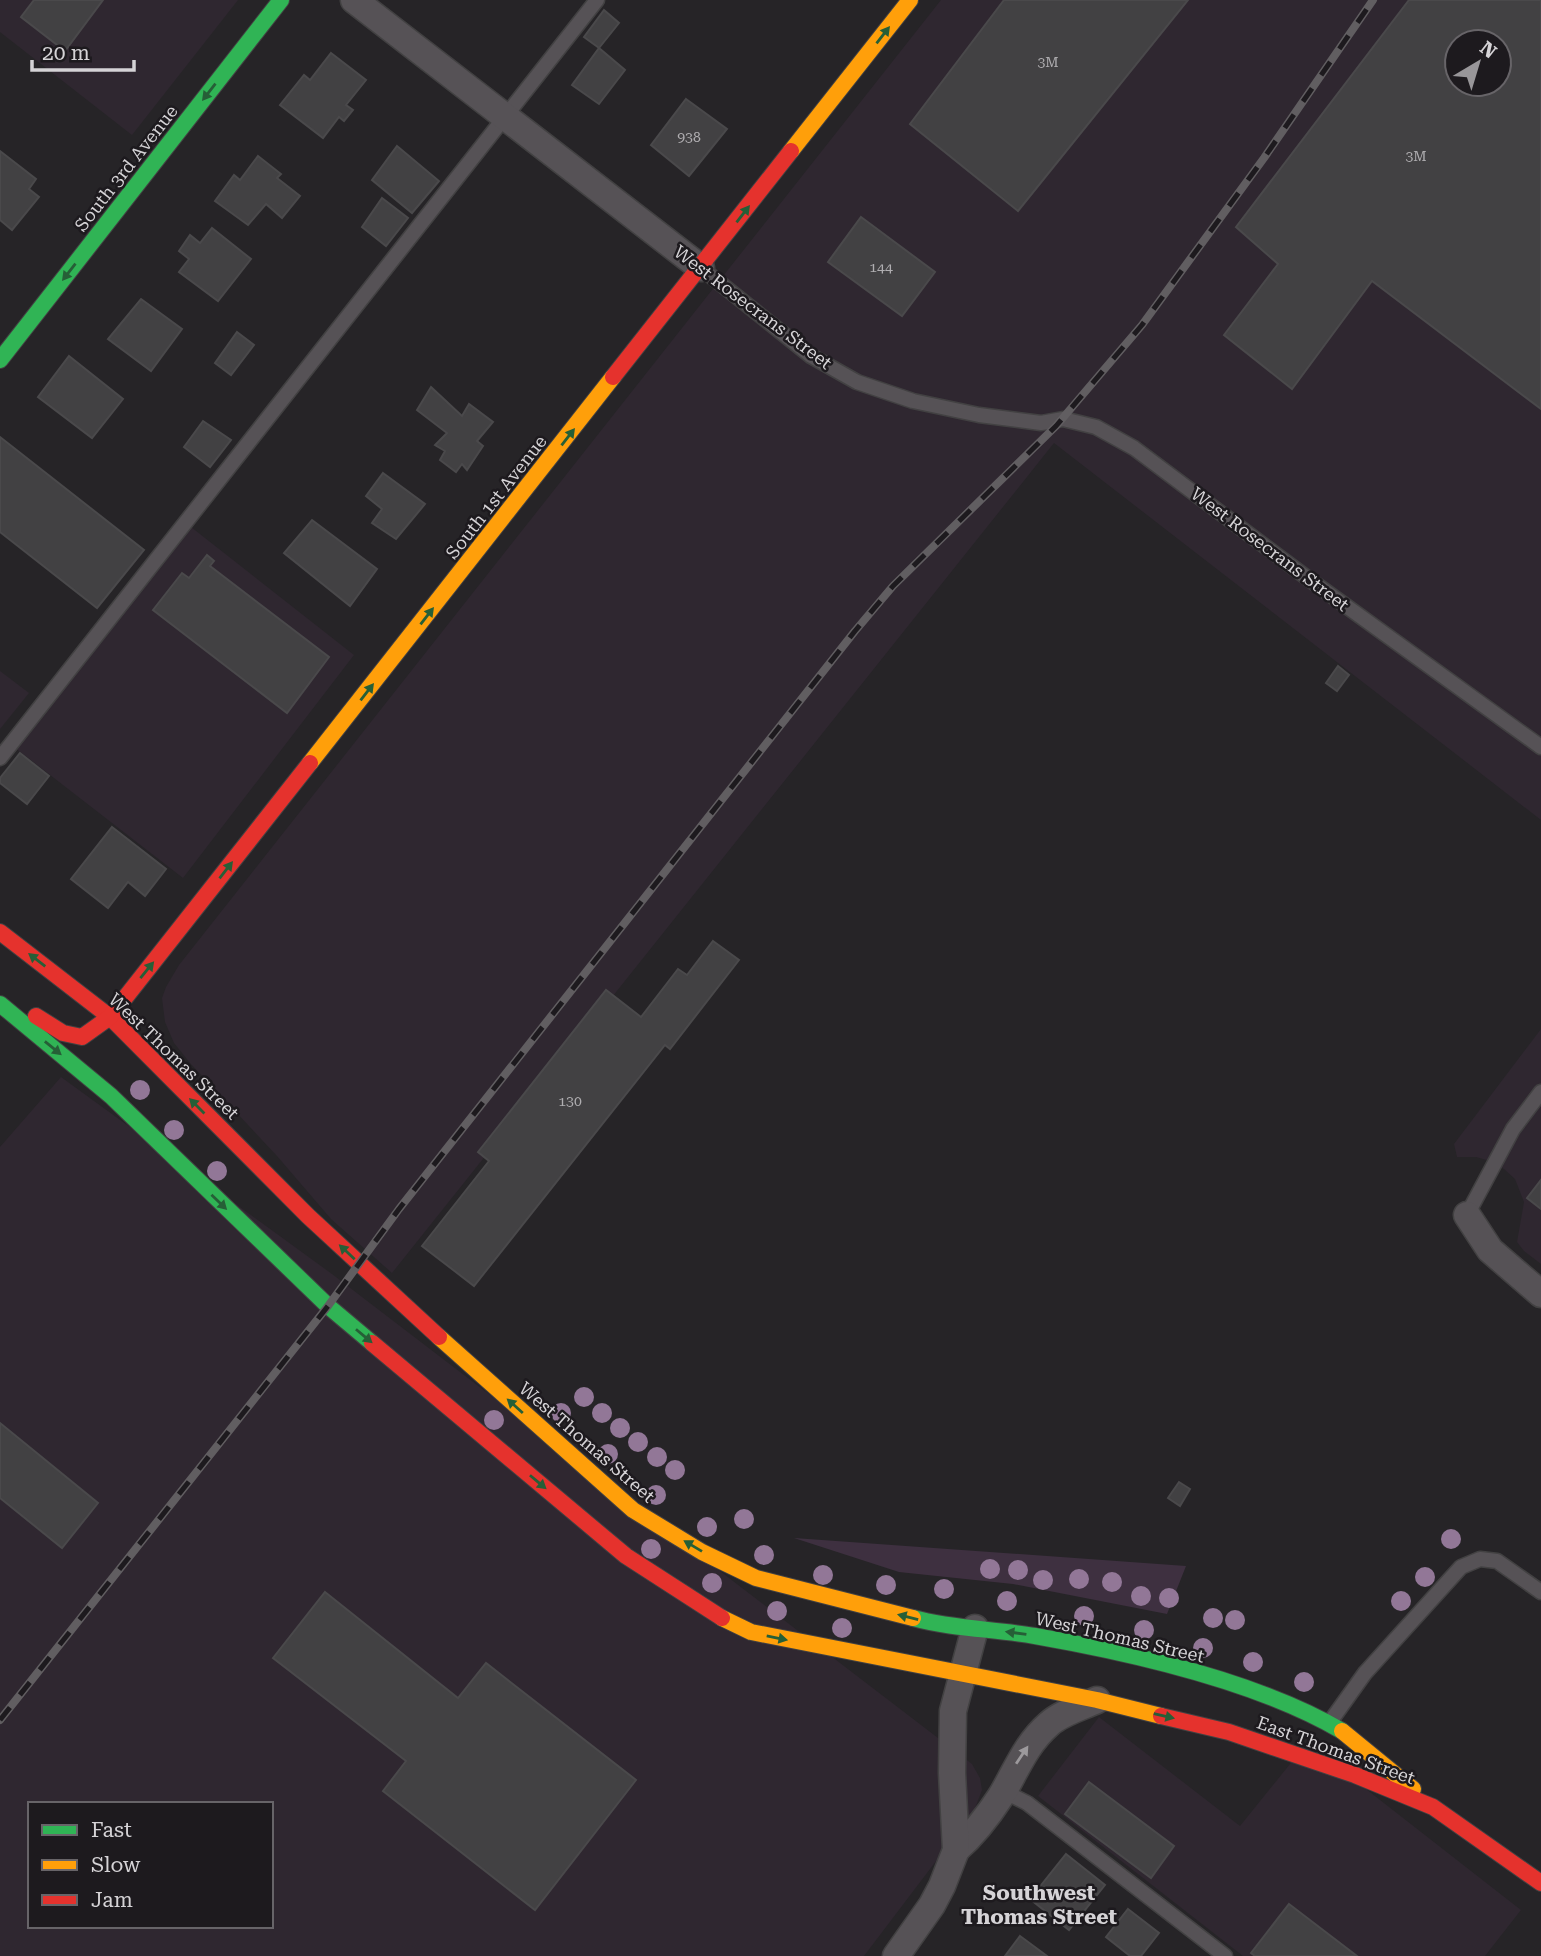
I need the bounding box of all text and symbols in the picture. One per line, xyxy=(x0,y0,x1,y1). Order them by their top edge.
one-way arrow xyxy=(875,26,889,44)
scale bar xyxy=(32,28,133,72)
north arrow xyxy=(1443,28,1513,98)
text: N xyxy=(1475,36,1501,64)
text: 20 m xyxy=(42,41,90,65)
house number: 3M xyxy=(1037,54,1059,70)
one-way arrow xyxy=(202,83,217,101)
street label: South 3rd Avenue xyxy=(70,101,182,235)
house number: 938 xyxy=(677,129,701,145)
house number: 3M xyxy=(1405,148,1427,164)
one-way arrow xyxy=(735,206,750,223)
street label: West Rosecrans Street xyxy=(670,241,836,373)
house number: 144 xyxy=(869,259,893,275)
one-way arrow xyxy=(62,262,77,280)
one-way arrow xyxy=(560,429,575,447)
street label: South 1st Avenue xyxy=(441,431,551,563)
street label: West Rosecrans Street xyxy=(1187,483,1353,615)
one-way arrow xyxy=(419,607,433,625)
one-way arrow xyxy=(359,683,374,701)
one-way arrow xyxy=(218,862,233,880)
one-way arrow xyxy=(28,954,46,968)
one-way arrow xyxy=(139,962,154,980)
street label: West Thomas Street xyxy=(105,988,244,1124)
one-way arrow xyxy=(43,1040,61,1055)
house number: 130 xyxy=(558,1093,582,1109)
one-way arrow xyxy=(189,1098,206,1114)
one-way arrow xyxy=(210,1194,227,1210)
one-way arrow xyxy=(339,1245,356,1261)
one-way arrow xyxy=(355,1328,373,1344)
street label: West Thomas Street xyxy=(515,1377,659,1507)
one-way arrow xyxy=(506,1398,524,1414)
one-way arrow xyxy=(529,1475,547,1490)
one-way arrow xyxy=(684,1540,703,1552)
street label: West Thomas Street xyxy=(1033,1607,1207,1667)
one-way arrow xyxy=(897,1611,919,1622)
one-way arrow xyxy=(1005,1628,1027,1639)
one-way arrow xyxy=(766,1632,788,1643)
one-way arrow xyxy=(1153,1711,1175,1722)
street label: East Thomas Street xyxy=(1254,1712,1418,1788)
one-way arrow xyxy=(1016,1746,1029,1765)
legend xyxy=(28,1802,273,1928)
text: Fast xyxy=(91,1818,132,1842)
text: Slow xyxy=(91,1853,141,1877)
district label: Southwest Thomas Street xyxy=(961,1881,1118,1929)
text: Jam xyxy=(91,1888,133,1912)

